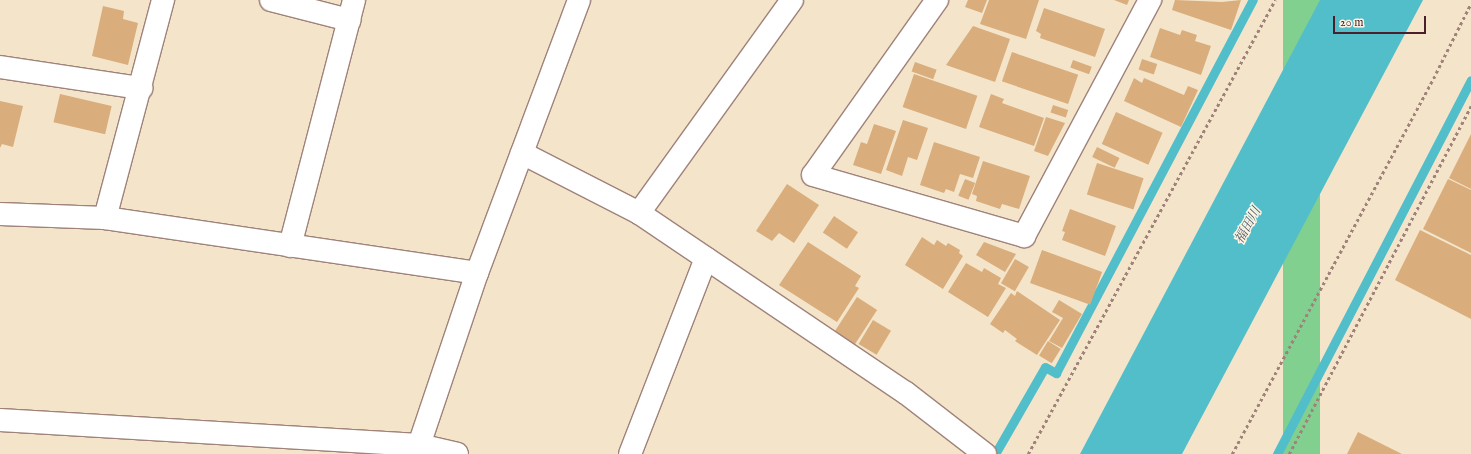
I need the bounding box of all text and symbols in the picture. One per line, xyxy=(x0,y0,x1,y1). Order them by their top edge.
scale bar xyxy=(1335,8,1428,34)
text: 20 m xyxy=(1340,15,1363,30)
water label: 福田川 xyxy=(1233,205,1265,247)

